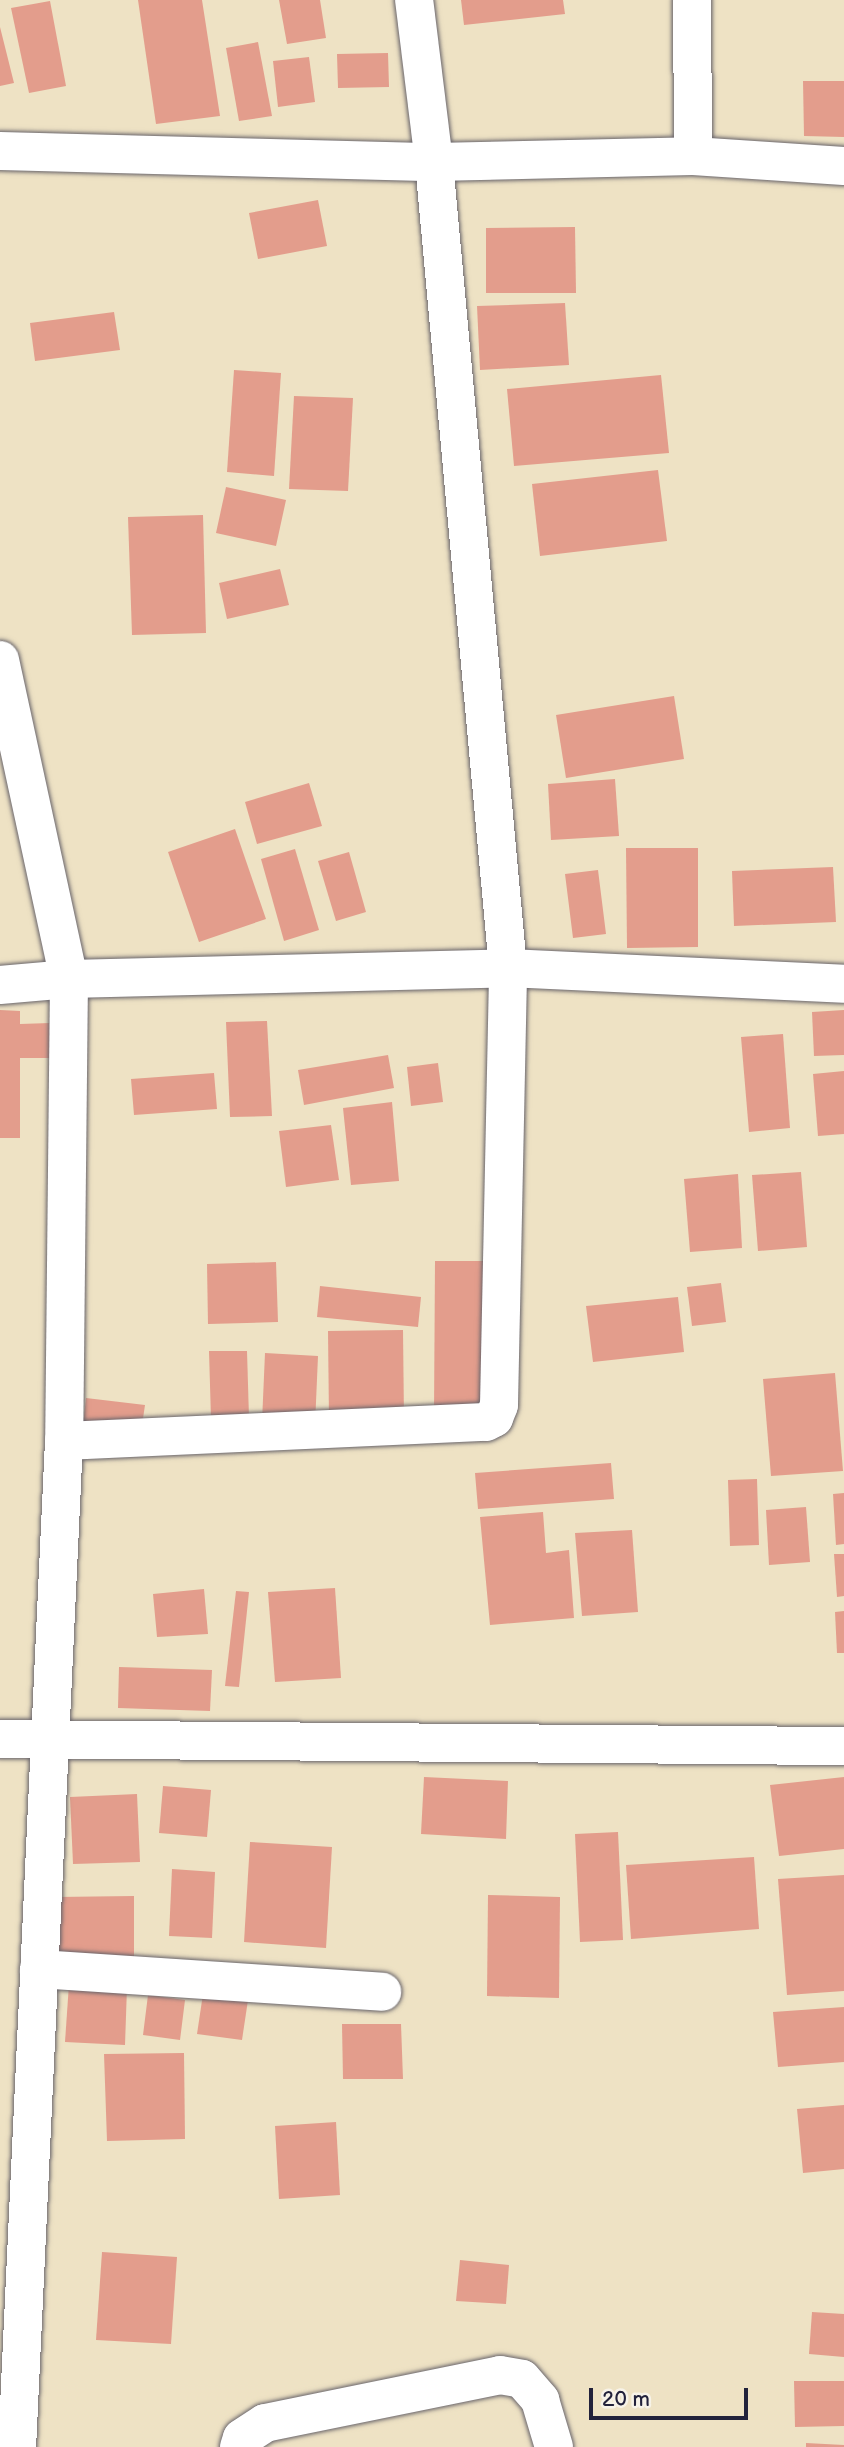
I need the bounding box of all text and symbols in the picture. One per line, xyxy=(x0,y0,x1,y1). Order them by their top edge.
scale bar xyxy=(592,2374,751,2418)
text: 20 m xyxy=(602,2387,650,2412)

